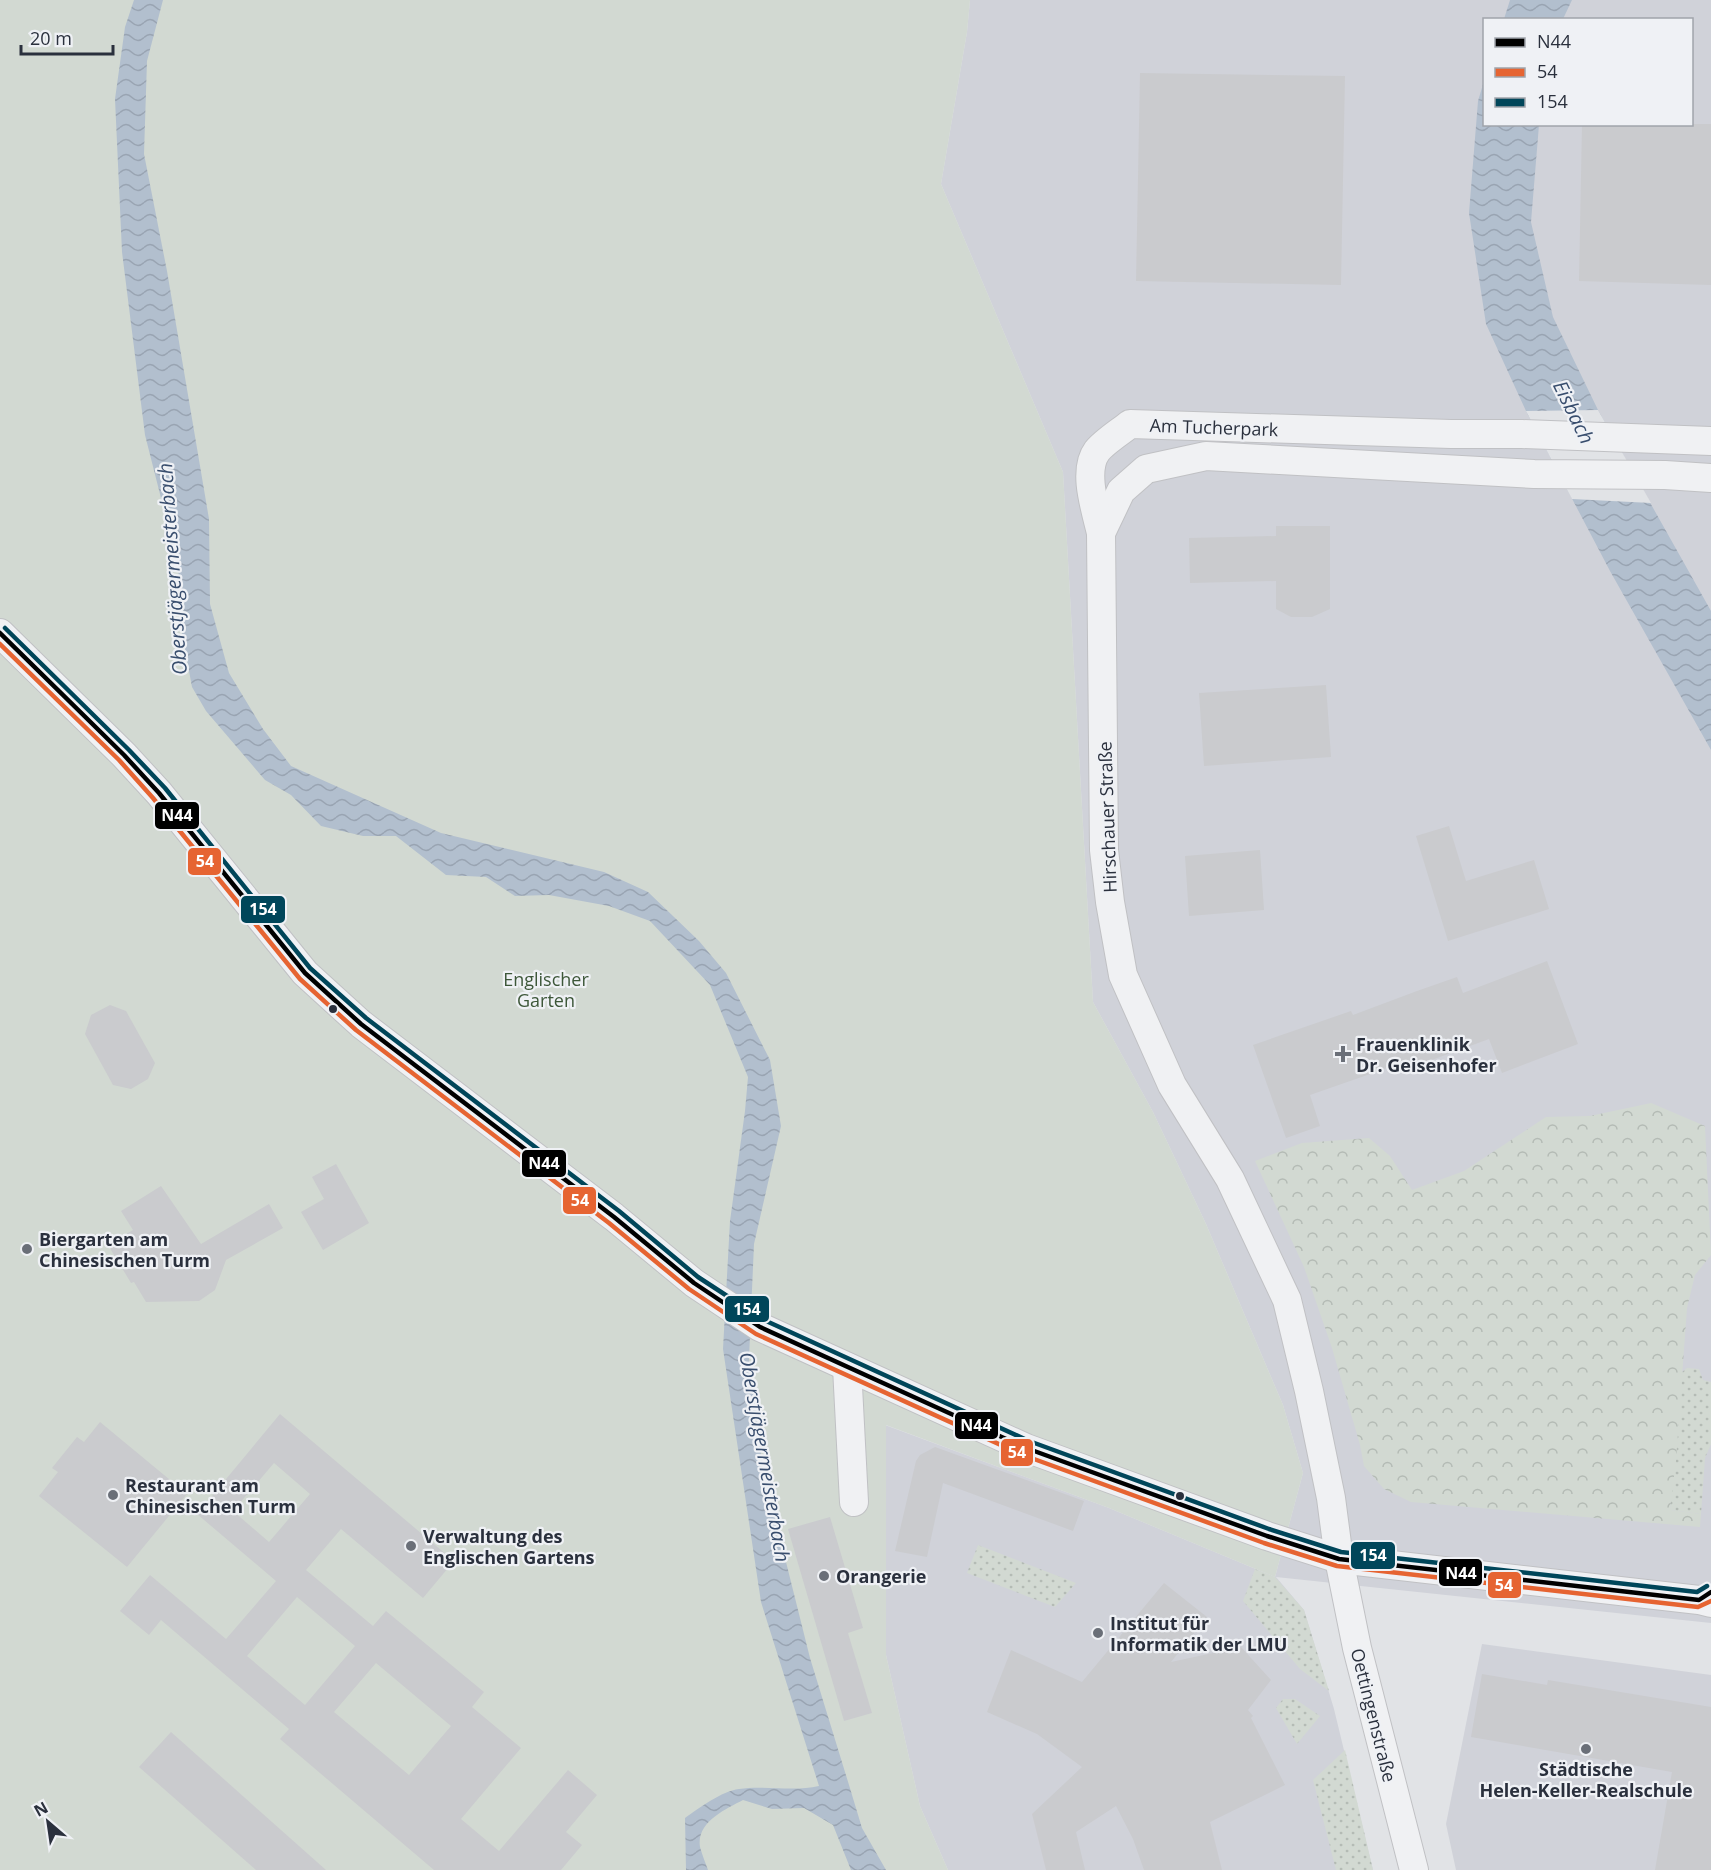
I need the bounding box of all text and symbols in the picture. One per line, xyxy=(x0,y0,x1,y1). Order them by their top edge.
scale bar xyxy=(21,18,112,56)
legend xyxy=(1483,18,1693,126)
text: 20 m xyxy=(30,26,72,50)
text: N44 xyxy=(1537,29,1571,53)
text: 54 xyxy=(1537,59,1558,83)
text: 154 xyxy=(1537,89,1568,113)
water label: Eisbach xyxy=(1547,376,1601,448)
street label: Am Tucherpark xyxy=(1149,413,1279,441)
water label: Oberstjägermeisterbach xyxy=(151,462,193,676)
street label: Hirschauer Straße xyxy=(1092,741,1122,893)
line badge: N44 xyxy=(154,801,200,830)
text: N44 xyxy=(161,804,193,826)
line badge: 54 xyxy=(187,847,222,876)
text: 54 xyxy=(196,850,214,872)
line badge: 154 xyxy=(240,895,286,924)
text: 154 xyxy=(249,898,277,920)
park label: Englischer Garten xyxy=(503,967,589,1012)
unlabelled marker xyxy=(327,1003,339,1015)
place label: Frauenklinik Dr. Geisenhofer xyxy=(1356,1032,1497,1077)
marker: Frauenklinik Dr. Geisenhofer xyxy=(1334,1045,1352,1063)
line badge: N44 xyxy=(521,1149,567,1178)
text: N44 xyxy=(528,1152,560,1174)
line badge: 54 xyxy=(562,1186,597,1215)
text: 54 xyxy=(571,1189,589,1211)
place label: Biergarten am Chinesischen Turm xyxy=(39,1227,210,1272)
marker: Biergarten am Chinesischen Turm xyxy=(20,1242,34,1256)
line badge: 154 xyxy=(724,1295,770,1323)
text: 154 xyxy=(733,1298,761,1320)
water label: Oberstjägermeisterbach xyxy=(733,1350,797,1564)
line badge: N44 xyxy=(954,1411,999,1440)
text: N44 xyxy=(960,1414,992,1436)
line badge: 54 xyxy=(1000,1438,1034,1467)
text: 54 xyxy=(1008,1441,1026,1463)
place label: Restaurant am Chinesischen Turm xyxy=(125,1473,296,1518)
marker: Restaurant am Chinesischen Turm xyxy=(106,1488,120,1502)
unlabelled marker xyxy=(1174,1490,1186,1502)
place label: Verwaltung des Englischen Gartens xyxy=(423,1524,595,1569)
marker: Verwaltung des Englischen Gartens xyxy=(404,1539,418,1553)
line badge: 154 xyxy=(1350,1541,1396,1570)
text: 154 xyxy=(1359,1544,1387,1566)
line badge: N44 xyxy=(1438,1558,1483,1587)
text: N44 xyxy=(1445,1562,1477,1584)
place label: Orangerie xyxy=(836,1564,926,1588)
marker: Orangerie xyxy=(817,1569,831,1583)
line badge: 54 xyxy=(1487,1571,1522,1599)
text: 54 xyxy=(1495,1574,1513,1596)
place label: Institut für Informatik der LMU xyxy=(1110,1611,1287,1656)
marker: Institut für Informatik der LMU xyxy=(1091,1626,1105,1640)
street label: Oettingenstraße xyxy=(1346,1646,1402,1784)
marker: Städtische Helen-Keller-Realschule xyxy=(1579,1742,1593,1756)
place label: Städtische Helen-Keller-Realschule xyxy=(1479,1757,1693,1802)
north arrow xyxy=(18,1792,78,1852)
text: N xyxy=(30,1796,52,1822)

